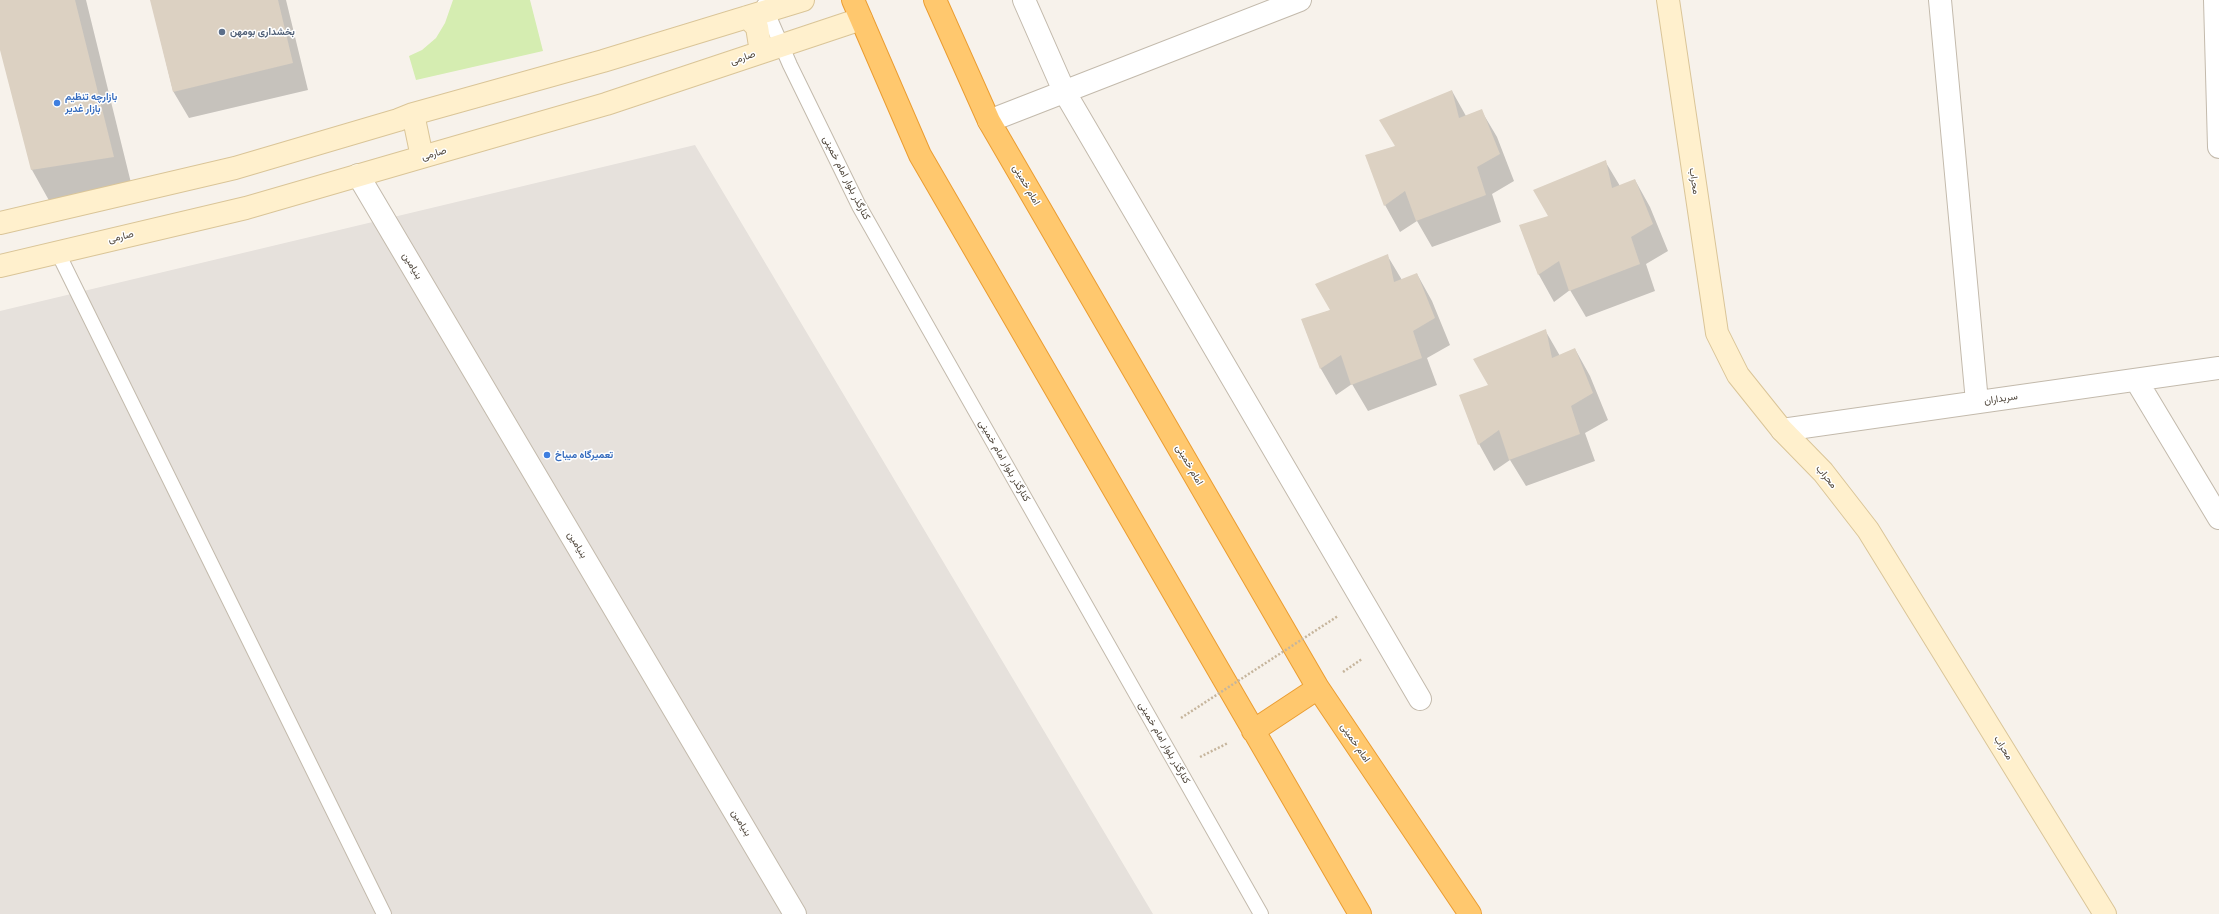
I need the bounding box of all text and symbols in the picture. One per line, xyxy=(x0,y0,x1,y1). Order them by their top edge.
place label: بخشداری بومهن xyxy=(230,26,295,38)
marker: بخشداری بومهن xyxy=(217,27,227,37)
street label: صارمی xyxy=(729,48,757,68)
place label: بازارچه تنظیم بازار غدیر xyxy=(65,91,117,114)
marker: بازارچه تنظیم بازار غدیر xyxy=(52,98,62,108)
street label: کنارگذر بلوار امام خمینی xyxy=(820,134,872,222)
street label: صارمی xyxy=(420,145,448,163)
street label: امام خمینی xyxy=(1010,163,1042,207)
street label: محراب xyxy=(1686,167,1702,195)
street label: صارمی xyxy=(107,228,135,246)
street label: بنیامین xyxy=(399,250,425,282)
street label: سربداران xyxy=(1983,391,2019,407)
street label: کنارگذر بلوار امام خمینی xyxy=(976,418,1032,504)
street label: امام خمینی xyxy=(1173,443,1205,487)
place label: تعمیرگاه میباخ xyxy=(555,449,613,461)
marker: تعمیرگاه میباخ xyxy=(542,450,552,460)
street label: محراب xyxy=(1813,463,1839,491)
street label: بنیامین xyxy=(564,529,590,561)
street label: کنارگذر بلوار امام خمینی xyxy=(1136,700,1192,786)
street label: امام خمینی xyxy=(1338,721,1372,765)
street label: محراب xyxy=(1991,734,2015,762)
street label: بنیامین xyxy=(728,807,754,839)

